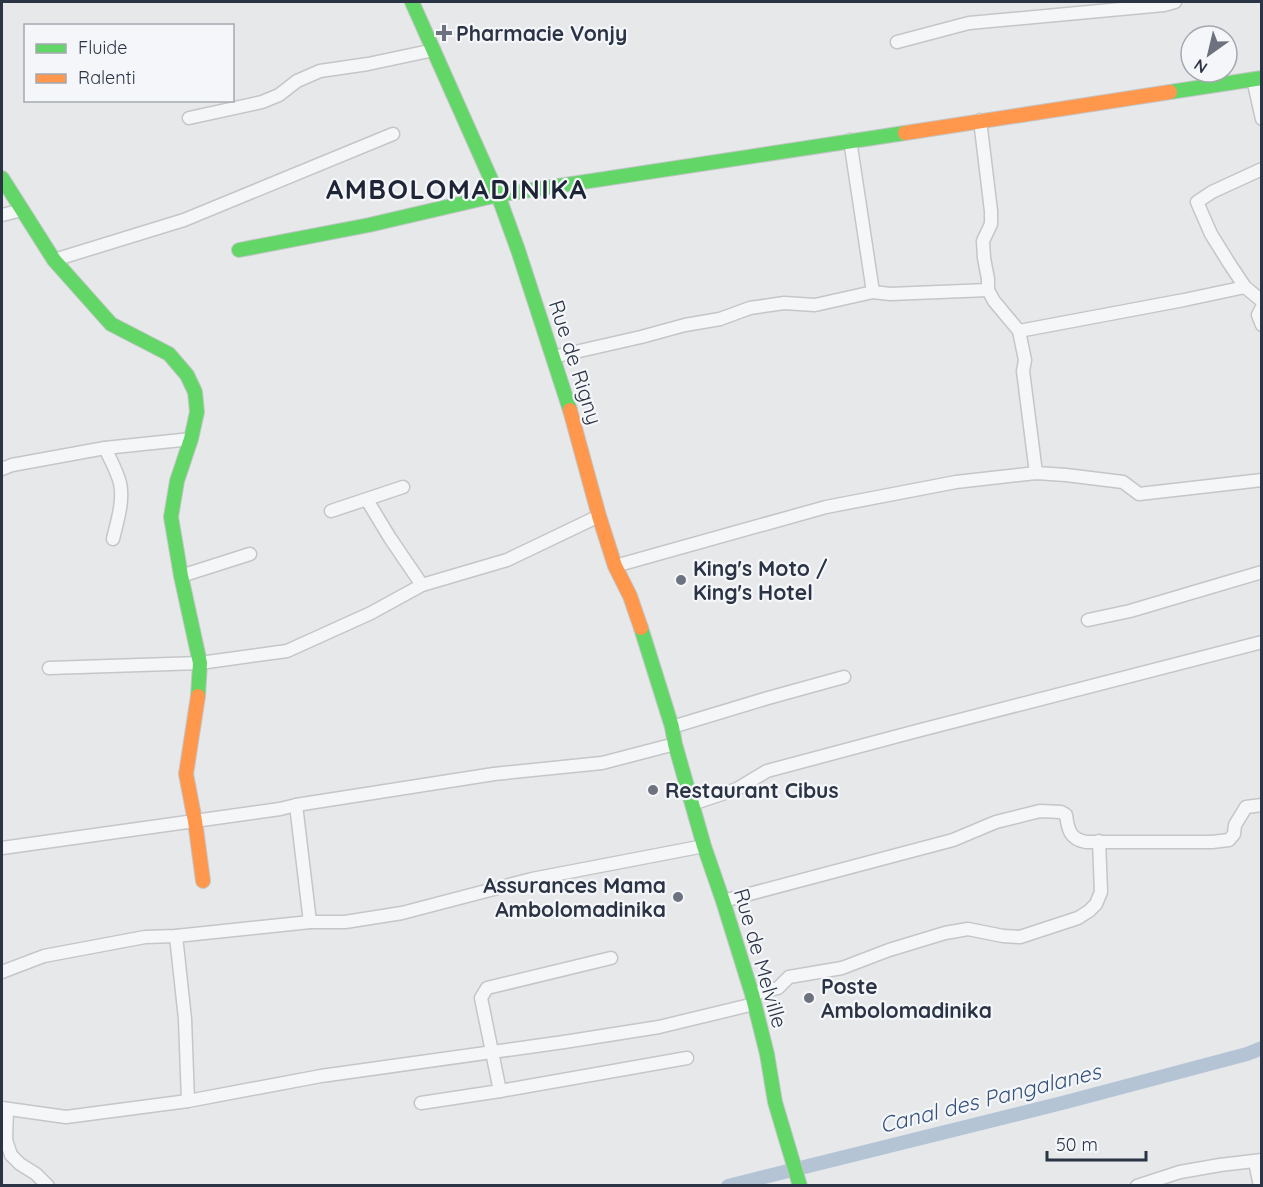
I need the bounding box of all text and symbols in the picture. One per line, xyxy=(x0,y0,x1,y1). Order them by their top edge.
place label: Pharmacie Vonjy xyxy=(456,20,627,46)
legend xyxy=(24,24,234,102)
north arrow xyxy=(1179,24,1239,84)
marker: Pharmacie Vonjy xyxy=(437,26,451,40)
text: Fluide xyxy=(78,36,127,59)
text: N xyxy=(1190,55,1211,78)
text: Ralenti xyxy=(78,66,136,89)
district label: AMBOLOMADINIKA xyxy=(326,172,588,206)
street label: Rue de Rigny xyxy=(544,296,608,428)
place label: King's Moto / King's Hotel xyxy=(693,555,828,605)
marker: King's Moto / King's Hotel xyxy=(674,573,688,587)
place label: Restaurant Cibus xyxy=(665,777,839,803)
marker: Restaurant Cibus xyxy=(646,783,660,797)
place label: Assurances Mama Ambolomadinika xyxy=(483,872,666,922)
street label: Rue de Melville xyxy=(729,885,793,1031)
marker: Assurances Mama Ambolomadinika xyxy=(671,890,685,904)
place label: Poste Ambolomadinika xyxy=(821,973,992,1023)
marker: Poste Ambolomadinika xyxy=(802,991,816,1005)
water label: Canal des Pangalanes xyxy=(877,1057,1105,1139)
scale bar xyxy=(1047,1124,1146,1162)
text: 50 m xyxy=(1056,1133,1098,1156)

